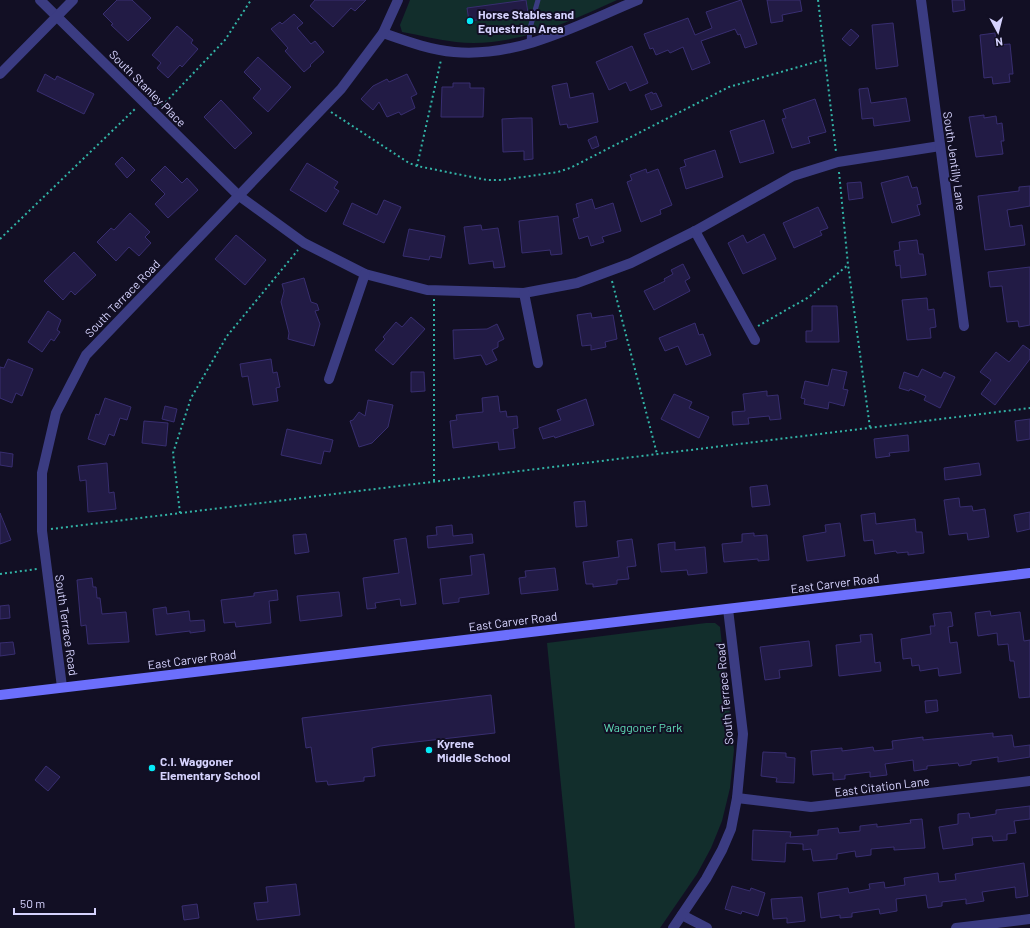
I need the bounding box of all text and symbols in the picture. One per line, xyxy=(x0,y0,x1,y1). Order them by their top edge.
place label: Horse Stables and Equestrian Area xyxy=(478,7,574,35)
north arrow xyxy=(978,12,1018,52)
marker: Horse Stables and Equestrian Area xyxy=(465,16,475,26)
text: N xyxy=(995,36,1004,49)
street label: South Stanley Place xyxy=(107,47,189,129)
street label: South Jentilly Lane xyxy=(941,111,969,211)
street label: South Terrace Road xyxy=(82,256,162,340)
street label: East Carver Road xyxy=(790,571,880,595)
street label: South Terrace Road xyxy=(53,574,81,676)
street label: East Carver Road xyxy=(468,609,558,633)
street label: South Terrace Road xyxy=(713,643,735,745)
street label: East Carver Road xyxy=(147,647,237,671)
park label: Waggoner Park xyxy=(604,720,682,734)
place label: Kyrene Middle School xyxy=(437,736,511,764)
marker: Kyrene Middle School xyxy=(424,745,434,755)
place label: C.I. Waggoner Elementary School xyxy=(160,754,260,782)
marker: C.I. Waggoner Elementary School xyxy=(147,763,157,773)
street label: East Citation Lane xyxy=(834,773,930,799)
scale bar xyxy=(14,890,95,916)
text: 50 m xyxy=(20,896,45,910)

